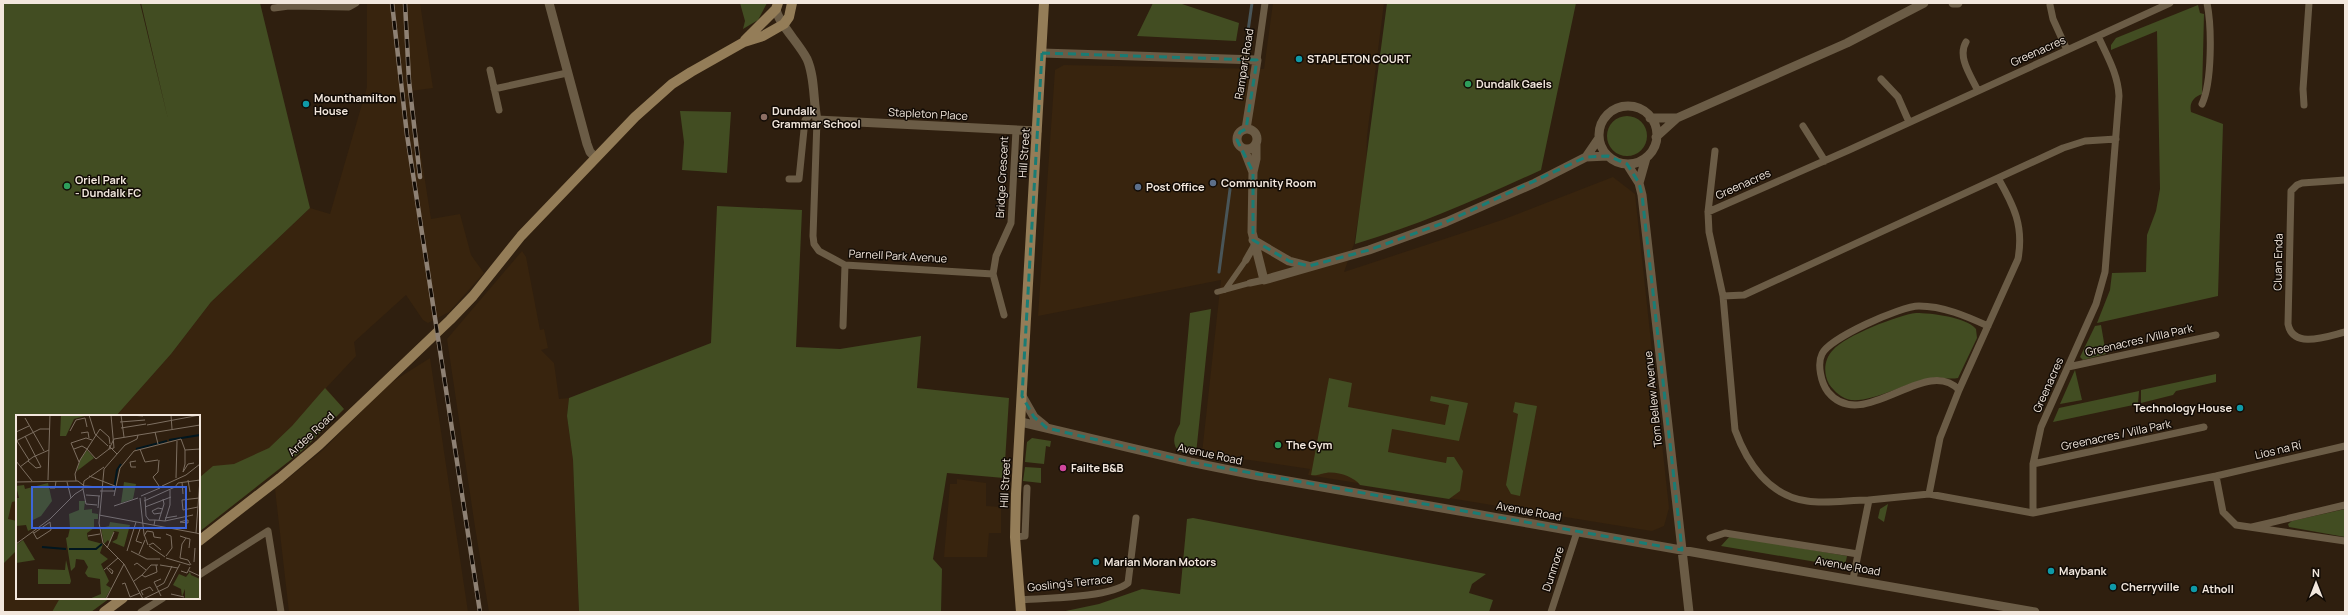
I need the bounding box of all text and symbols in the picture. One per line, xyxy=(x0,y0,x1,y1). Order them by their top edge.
street label: Rampart Road xyxy=(1230,27,1257,100)
street label: Greenacres xyxy=(2008,32,2068,69)
place label: STAPLETON COURT xyxy=(1307,51,1411,66)
marker: STAPLETON COURT xyxy=(1294,54,1304,64)
place label: Dundalk Gaels xyxy=(1476,76,1552,91)
marker: Dundalk Gaels xyxy=(1463,79,1473,89)
place label: Mounthamilton House xyxy=(314,90,396,118)
marker: Mounthamilton House xyxy=(301,99,311,109)
place label: Dundalk Grammar School xyxy=(772,103,860,131)
street label: Stapleton Place xyxy=(888,104,969,123)
marker: Dundalk Grammar School xyxy=(759,112,769,122)
street label: Hill Street xyxy=(1014,128,1033,178)
street label: Bridge Crescent xyxy=(992,136,1011,218)
street label: Greenacres xyxy=(1713,165,1773,202)
place label: Oriel Park - Dundalk FC xyxy=(75,172,141,200)
place label: Community Room xyxy=(1221,175,1316,190)
marker: Community Room xyxy=(1208,178,1218,188)
place label: Post Office xyxy=(1146,179,1205,194)
marker: Oriel Park - Dundalk FC xyxy=(62,181,72,191)
marker: Post Office xyxy=(1133,182,1143,192)
street label: Cluan Enda xyxy=(2270,233,2285,291)
street label: Parnell Park Avenue xyxy=(848,245,948,266)
street label: Greenacres /Villa Park xyxy=(2084,320,2195,359)
street label: Tom Bellew Avenue xyxy=(1640,350,1665,448)
street label: Greenacres xyxy=(2029,355,2067,415)
place label: Technology House xyxy=(2134,400,2232,415)
marker: Technology House xyxy=(2235,403,2245,413)
street label: Ardee Road xyxy=(284,408,337,459)
inset map xyxy=(16,415,200,599)
street label: Greenacres / Villa Park xyxy=(2059,415,2173,454)
place label: The Gym xyxy=(1286,437,1333,452)
street label: Lios na Rí xyxy=(2253,437,2303,462)
street label: Avenue Road xyxy=(1176,439,1244,468)
marker: The Gym xyxy=(1273,440,1283,450)
street label: Hill Street xyxy=(996,458,1013,508)
place label: Failte B&B xyxy=(1071,460,1124,475)
marker: Failte B&B xyxy=(1058,463,1068,473)
street label: Avenue Road xyxy=(1495,497,1563,524)
street label: Dunmore xyxy=(1538,544,1567,593)
street label: Avenue Road xyxy=(1814,552,1882,579)
place label: Marian Moran Motors xyxy=(1104,554,1216,569)
marker: Marian Moran Motors xyxy=(1091,557,1101,567)
place label: Maybank xyxy=(2059,563,2108,578)
north arrow xyxy=(2296,563,2336,603)
text: N xyxy=(2312,565,2320,580)
marker: Maybank xyxy=(2046,566,2056,576)
street label: Gosling's Terrace xyxy=(1026,570,1114,594)
place label: Cherryville xyxy=(2121,579,2180,594)
place label: Atholl xyxy=(2202,581,2234,596)
marker: Cherryville xyxy=(2108,582,2118,592)
marker: Atholl xyxy=(2189,584,2199,594)

